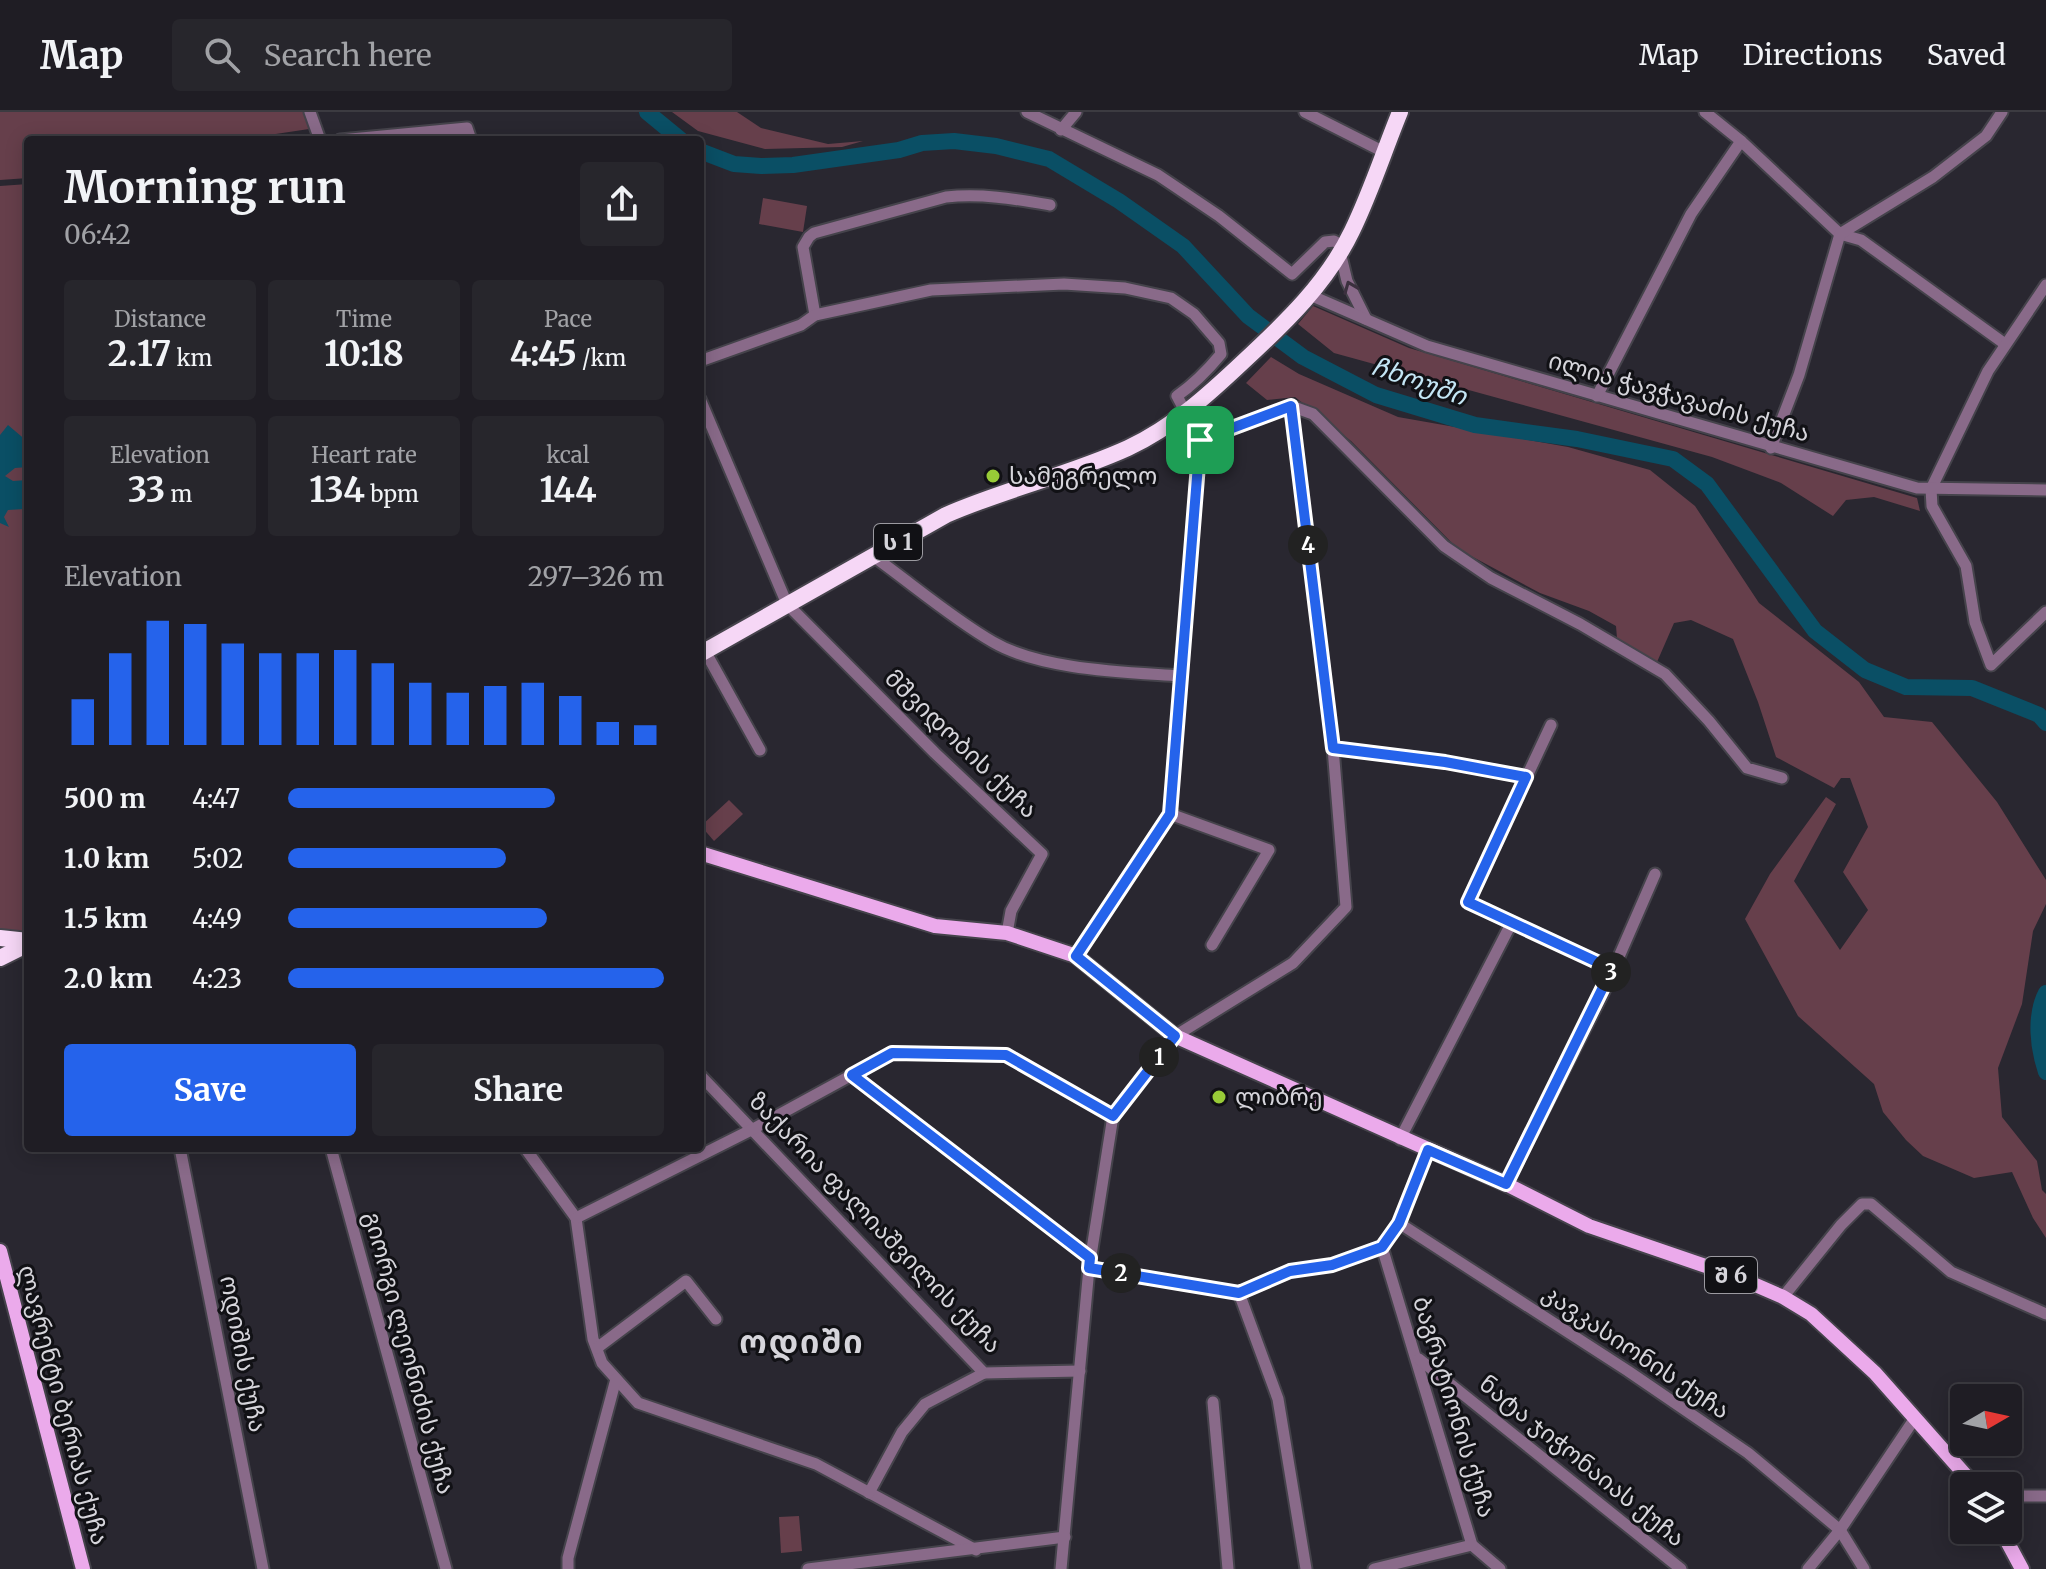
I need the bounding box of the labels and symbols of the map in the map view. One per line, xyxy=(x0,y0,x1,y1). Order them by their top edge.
one-way arrow xyxy=(1343,281,1359,295)
street label: ილია ჭავჭავაძის ქუჩა xyxy=(1545,344,1813,449)
water label: ჩხოუში xyxy=(1367,349,1472,412)
pin xyxy=(1166,406,1234,474)
place label: სამეგრელო xyxy=(1009,460,1157,491)
marker: სამეგრელო xyxy=(984,467,1002,485)
road number: ს 1 xyxy=(874,524,922,560)
pin: 4 xyxy=(1288,525,1328,565)
street label: მშვიდობის ქუჩა xyxy=(878,663,1044,825)
pin: 3 xyxy=(1591,952,1631,992)
pin: 1 xyxy=(1139,1037,1179,1077)
place label: ლიბრე xyxy=(1235,1081,1323,1112)
street label: ზაქარია ფალიაშვილის ქუჩა xyxy=(742,1086,1008,1360)
marker: ლიბრე xyxy=(1210,1088,1228,1106)
street label: გიორგი ლეონიძის ქუჩა xyxy=(357,1208,462,1498)
pin: 2 xyxy=(1101,1253,1141,1293)
road number: შ 6 xyxy=(1705,1257,1757,1293)
street label: ლავრენტი ბერიას ქუჩა xyxy=(11,1261,116,1548)
street label: ოდიშის ქუჩა xyxy=(213,1273,274,1435)
street label: კავკასიონის ქუჩა xyxy=(1537,1277,1736,1426)
street label: ბაგრატიონის ქუჩა xyxy=(1406,1293,1503,1521)
district label: ოდიში xyxy=(739,1322,865,1362)
street label: ნატა ჯიჭონაიას ქუჩა xyxy=(1473,1368,1692,1553)
north arrow xyxy=(1950,1384,2022,1456)

